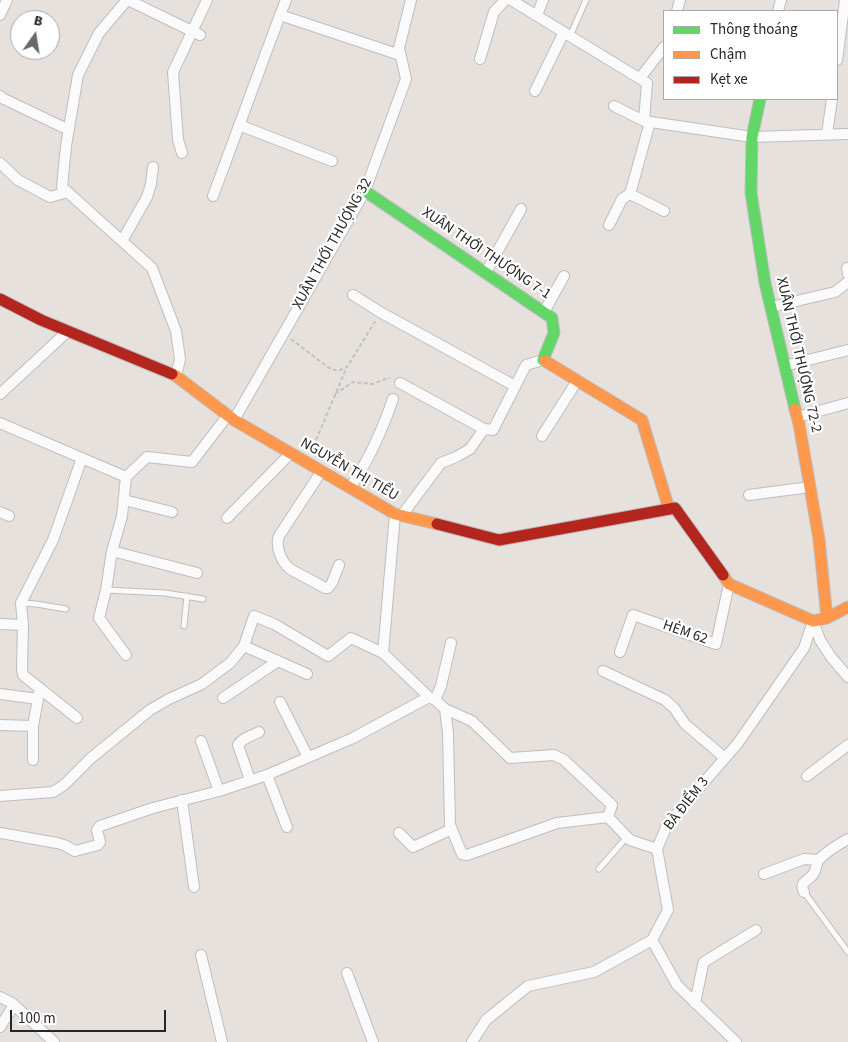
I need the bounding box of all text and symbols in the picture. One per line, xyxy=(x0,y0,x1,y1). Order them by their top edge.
north arrow xyxy=(10,10,60,60)
legend xyxy=(663,10,838,100)
text: B xyxy=(32,11,45,32)
text: Thông thoáng xyxy=(710,19,798,40)
text: Chậm xyxy=(710,44,747,65)
text: Kẹt xe xyxy=(710,69,748,90)
street label: XUÂN THỚI THƯỢNG 32 xyxy=(289,175,377,313)
street label: XUÂN THỚI THƯỢNG 7-1 xyxy=(418,204,554,304)
street label: XUÂN THỚI THƯỢNG 72-2 xyxy=(771,275,825,435)
street label: NGUYỄN THỊ TIỂU xyxy=(297,435,401,505)
street label: HẺM 62 xyxy=(660,617,710,649)
street label: BÀ ĐIỂM 3 xyxy=(661,774,713,834)
scale bar xyxy=(12,1000,169,1032)
text: 100 m xyxy=(18,1008,56,1029)

